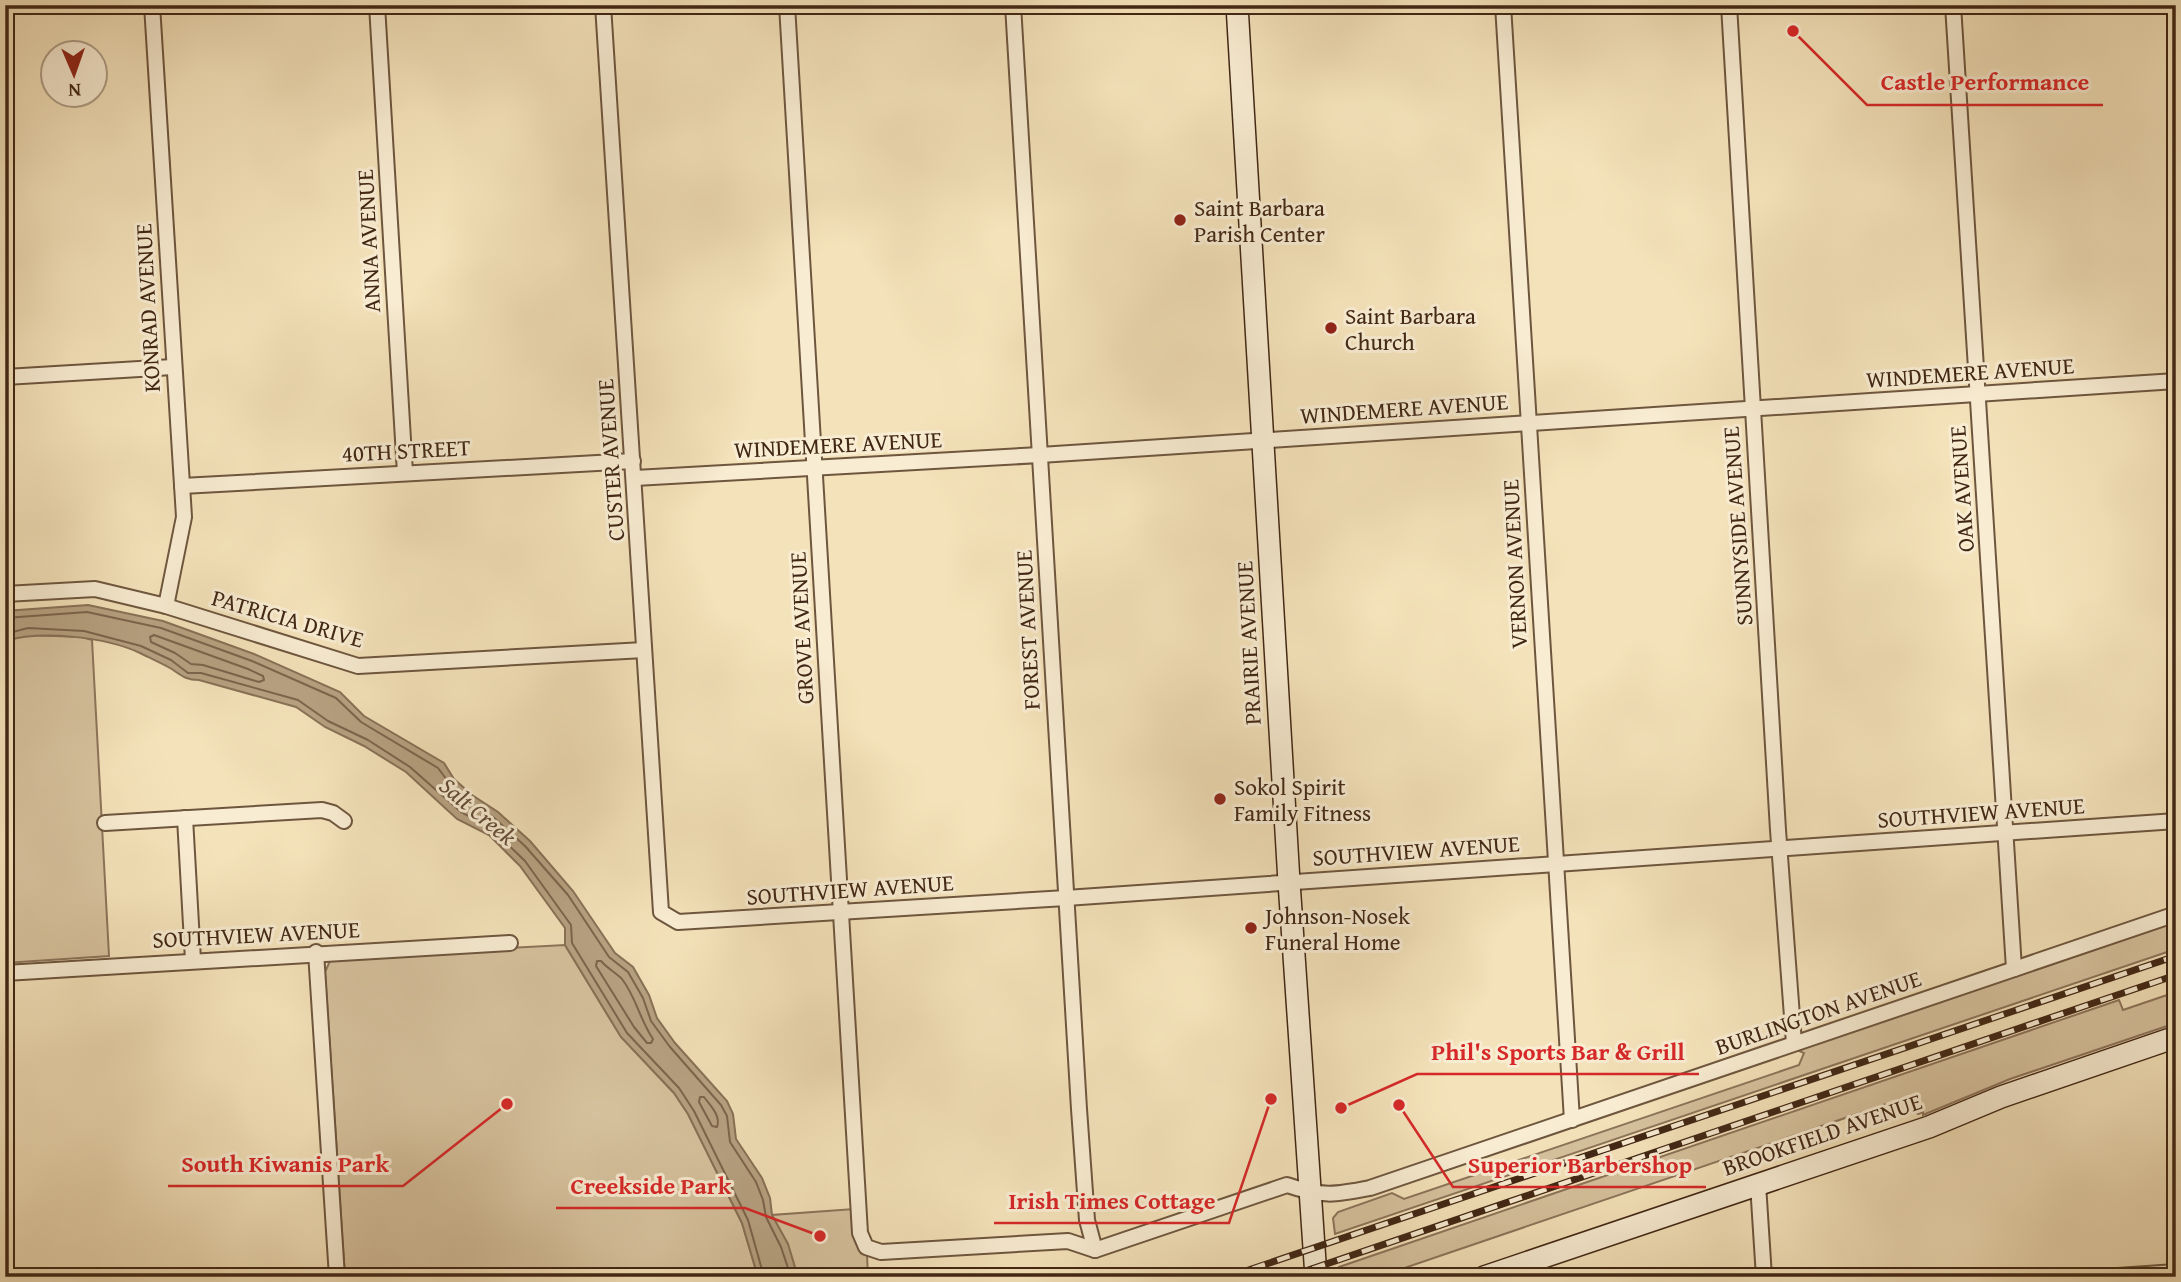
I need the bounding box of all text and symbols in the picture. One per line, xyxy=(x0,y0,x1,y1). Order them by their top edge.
north arrow xyxy=(38,38,108,108)
callout: Castle Performance xyxy=(1867,60,2103,105)
text: Castle Performance xyxy=(1881,64,2090,99)
text: N xyxy=(67,77,81,105)
street label: ANNA AVENUE xyxy=(348,168,388,314)
place label: Saint Barbara Parish Center xyxy=(1194,191,1325,250)
marker: Saint Barbara Parish Center xyxy=(1172,212,1188,228)
street label: KONRAD AVENUE xyxy=(126,223,168,393)
place label: Saint Barbara Church xyxy=(1345,299,1476,358)
marker: Saint Barbara Church xyxy=(1323,320,1339,336)
street label: WINDEMERE AVENUE xyxy=(1865,348,2075,396)
street label: CUSTER AVENUE xyxy=(588,378,632,542)
street label: WINDEMERE AVENUE xyxy=(1299,384,1509,432)
street label: WINDEMERE AVENUE xyxy=(733,422,943,466)
street label: SUNNYSIDE AVENUE xyxy=(1714,425,1760,627)
street label: OAK AVENUE xyxy=(1940,425,1982,553)
street label: 40TH STREET xyxy=(341,430,471,470)
street label: VERNON AVENUE xyxy=(1493,478,1535,650)
street label: FOREST AVENUE xyxy=(1006,549,1048,711)
street label: GROVE AVENUE xyxy=(781,551,821,705)
street label: PRAIRIE AVENUE xyxy=(1227,560,1269,726)
street label: PATRICIA DRIVE xyxy=(208,581,368,655)
water label: Salt Creek xyxy=(432,768,524,854)
place label: Sokol Spirit Family Fitness xyxy=(1234,770,1371,829)
street label: SOUTHVIEW AVENUE xyxy=(1876,788,2086,836)
marker: Sokol Spirit Family Fitness xyxy=(1212,791,1228,807)
street label: SOUTHVIEW AVENUE xyxy=(1311,826,1521,874)
street label: SOUTHVIEW AVENUE xyxy=(745,865,955,913)
place label: Johnson-Nosek Funeral Home xyxy=(1262,899,1410,958)
street label: SOUTHVIEW AVENUE xyxy=(151,912,361,956)
marker: Johnson-Nosek Funeral Home xyxy=(1243,920,1259,936)
street label: BURLINGTON AVENUE xyxy=(1711,961,1925,1063)
callout: Phil's Sports Bar & Grill xyxy=(1417,1029,1699,1074)
text: Phil's Sports Bar & Grill xyxy=(1431,1034,1685,1069)
street label: BROOKFIELD AVENUE xyxy=(1718,1084,1926,1184)
callout: South Kiwanis Park xyxy=(168,1141,403,1186)
callout: Superior Barbershop xyxy=(1453,1142,1706,1187)
text: South Kiwanis Park xyxy=(181,1146,389,1181)
text: Superior Barbershop xyxy=(1468,1147,1692,1182)
callout: Creekside Park xyxy=(556,1163,745,1208)
text: Creekside Park xyxy=(571,1168,732,1203)
callout: Irish Times Cottage xyxy=(994,1178,1229,1223)
text: Irish Times Cottage xyxy=(1008,1183,1216,1218)

